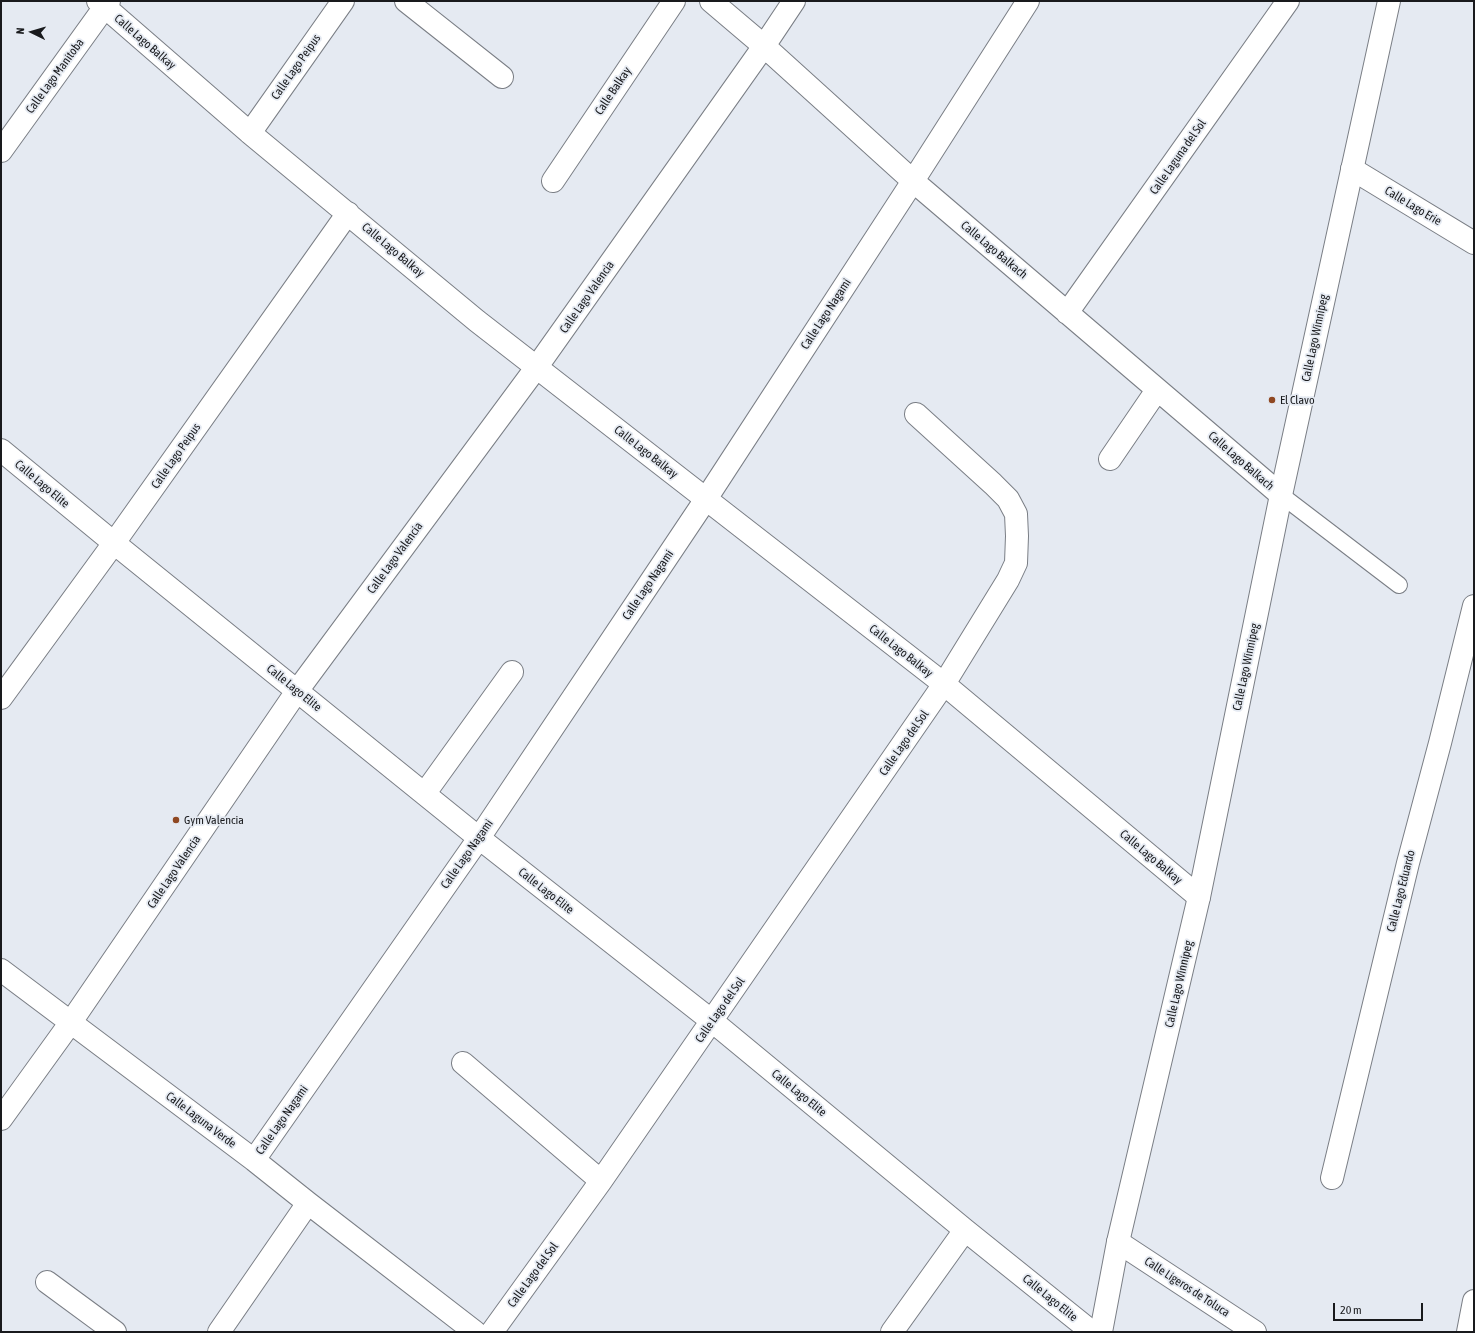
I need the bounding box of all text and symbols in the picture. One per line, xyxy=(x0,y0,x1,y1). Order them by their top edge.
street label: Calle Lago Balkay xyxy=(111,11,179,73)
north arrow xyxy=(12,12,52,52)
text: N xyxy=(14,27,26,35)
street label: Calle Lago Peipus xyxy=(268,32,324,102)
street label: Calle Lago Manitoba xyxy=(23,36,87,116)
street label: Calle Balkay xyxy=(592,64,634,118)
street label: Calle Laguna del Sol xyxy=(1147,117,1209,197)
street label: Calle Lago Erie xyxy=(1382,183,1444,229)
street label: Calle Lago Balkach xyxy=(958,218,1030,282)
street label: Calle Lago Balkay xyxy=(359,220,427,280)
street label: Calle Lago Valencia xyxy=(557,258,617,336)
street label: Calle Lago Nagami xyxy=(798,276,854,352)
street label: Calle Lago Winnipeg xyxy=(1299,293,1331,383)
place label: El Clavo xyxy=(1280,393,1315,407)
marker: El Clavo xyxy=(1267,395,1277,405)
street label: Calle Lago Peipus xyxy=(148,421,204,491)
street label: Calle Lago Balkay xyxy=(611,423,681,481)
street label: Calle Lago Balkach xyxy=(1205,429,1277,493)
street label: Calle Lago Elite xyxy=(12,457,72,511)
street label: Calle Lago Valencia xyxy=(364,519,426,597)
street label: Calle Lago Nagami xyxy=(619,547,677,623)
street label: Calle Lago Balkay xyxy=(866,622,936,680)
street label: Calle Lago Winnipeg xyxy=(1230,622,1262,712)
street label: Calle Lago Elite xyxy=(264,661,324,715)
street label: Calle Lago del Sol xyxy=(876,708,932,778)
place label: Gym Valencia xyxy=(184,813,244,827)
marker: Gym Valencia xyxy=(171,815,181,825)
street label: Calle Lago Nagami xyxy=(438,817,496,891)
street label: Calle Lago Balkay xyxy=(1117,827,1185,887)
street label: Calle Lago Valencia xyxy=(144,833,204,911)
street label: Calle Lago Eduardo xyxy=(1384,849,1418,933)
street label: Calle Lago Elite xyxy=(515,865,577,917)
street label: Calle Lago Winnipeg xyxy=(1162,939,1196,1029)
street label: Calle Lago del Sol xyxy=(692,975,748,1045)
street label: Calle Lago Elite xyxy=(769,1066,829,1120)
street label: Calle Lago Nagami xyxy=(253,1083,311,1157)
street label: Calle Laguna Verde xyxy=(163,1089,239,1151)
street label: Calle Lago del Sol xyxy=(505,1240,561,1310)
street label: Calle Ligeros de Toluca xyxy=(1142,1254,1232,1320)
street label: Calle Lago Elite xyxy=(1020,1271,1080,1325)
scale bar xyxy=(1335,1295,1425,1321)
text: 20 m xyxy=(1340,1303,1362,1317)

